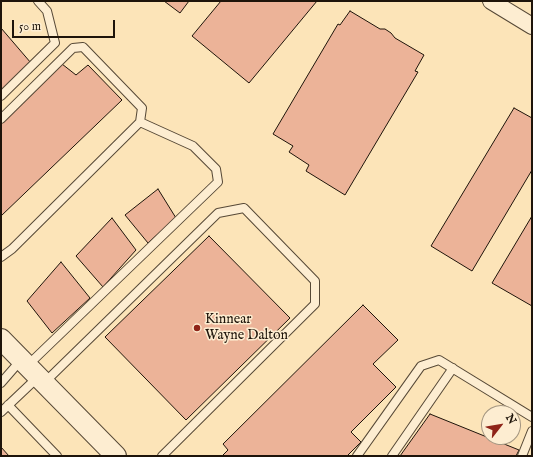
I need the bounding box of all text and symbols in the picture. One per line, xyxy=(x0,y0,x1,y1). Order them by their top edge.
scale bar xyxy=(14,12,117,38)
text: 50 m xyxy=(19,19,41,34)
place label: Kinnear Wayne Dalton xyxy=(205,312,288,344)
marker: Kinnear Wayne Dalton xyxy=(192,323,202,333)
north arrow xyxy=(481,405,521,445)
text: N xyxy=(502,412,519,427)

